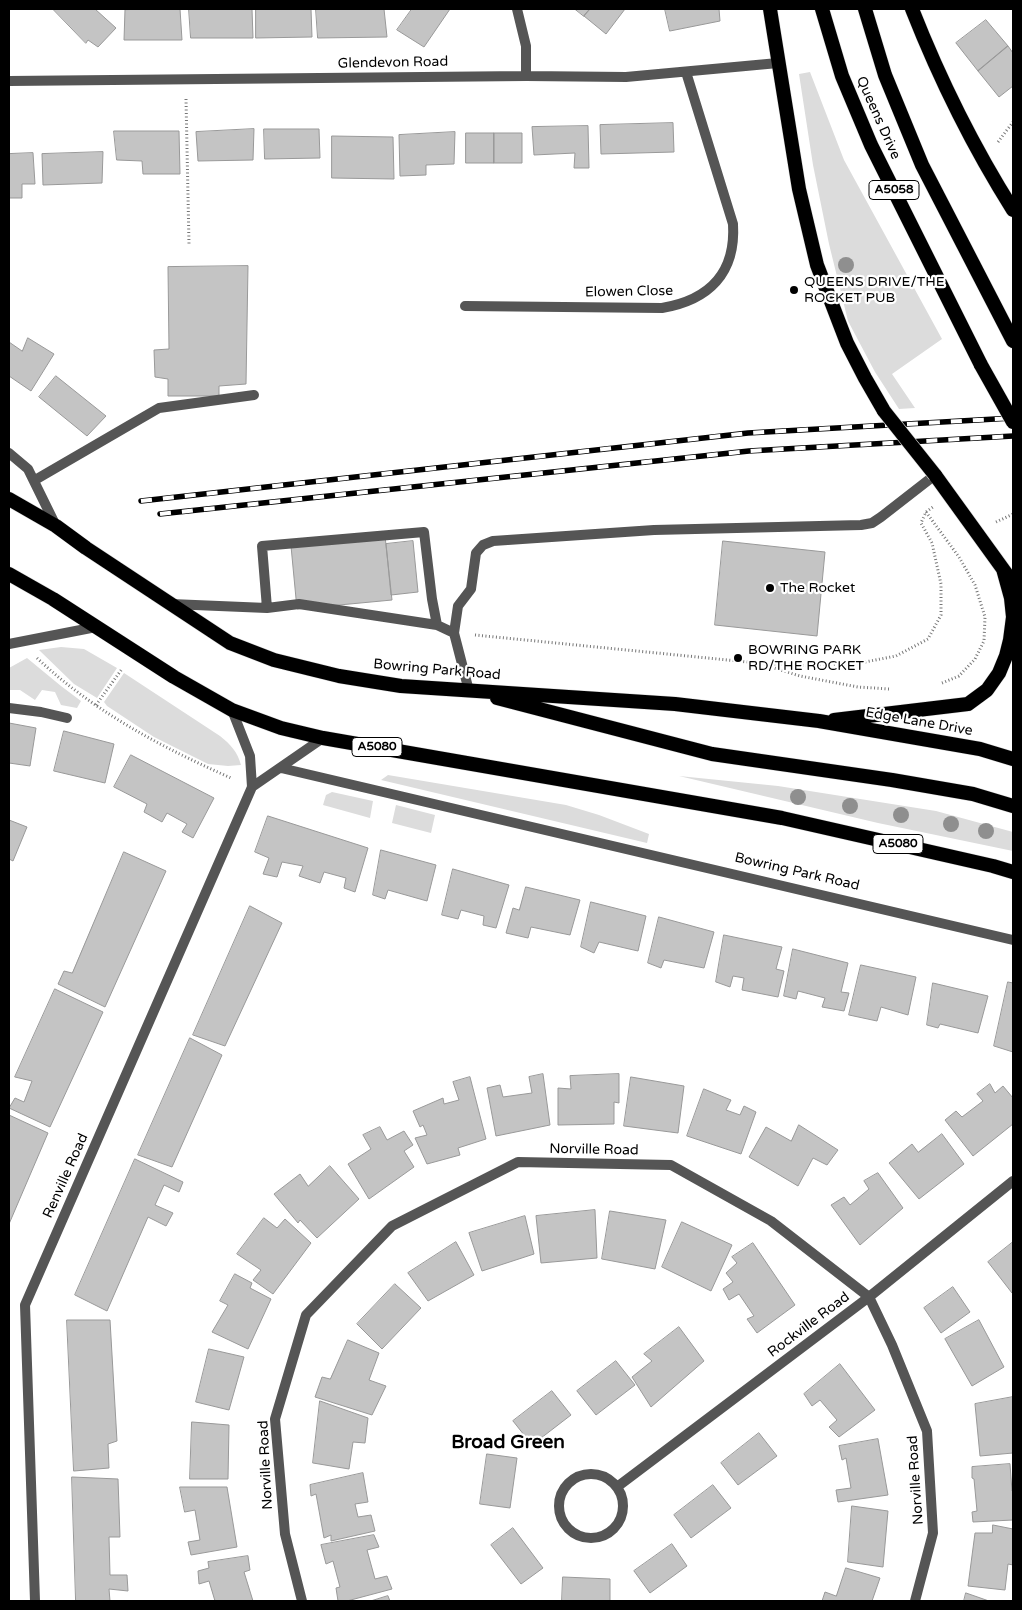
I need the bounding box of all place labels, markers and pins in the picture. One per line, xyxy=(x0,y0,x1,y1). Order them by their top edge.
place label: QUEENS DRIVE/THE ROCKET PUB xyxy=(804,274,945,306)
marker: QUEENS DRIVE/THE ROCKET PUB xyxy=(788,284,800,296)
place label: The Rocket xyxy=(780,580,855,596)
marker: The Rocket xyxy=(764,582,776,594)
place label: BOWRING PARK RD/THE ROCKET xyxy=(748,642,864,674)
marker: BOWRING PARK RD/THE ROCKET xyxy=(732,652,744,664)

